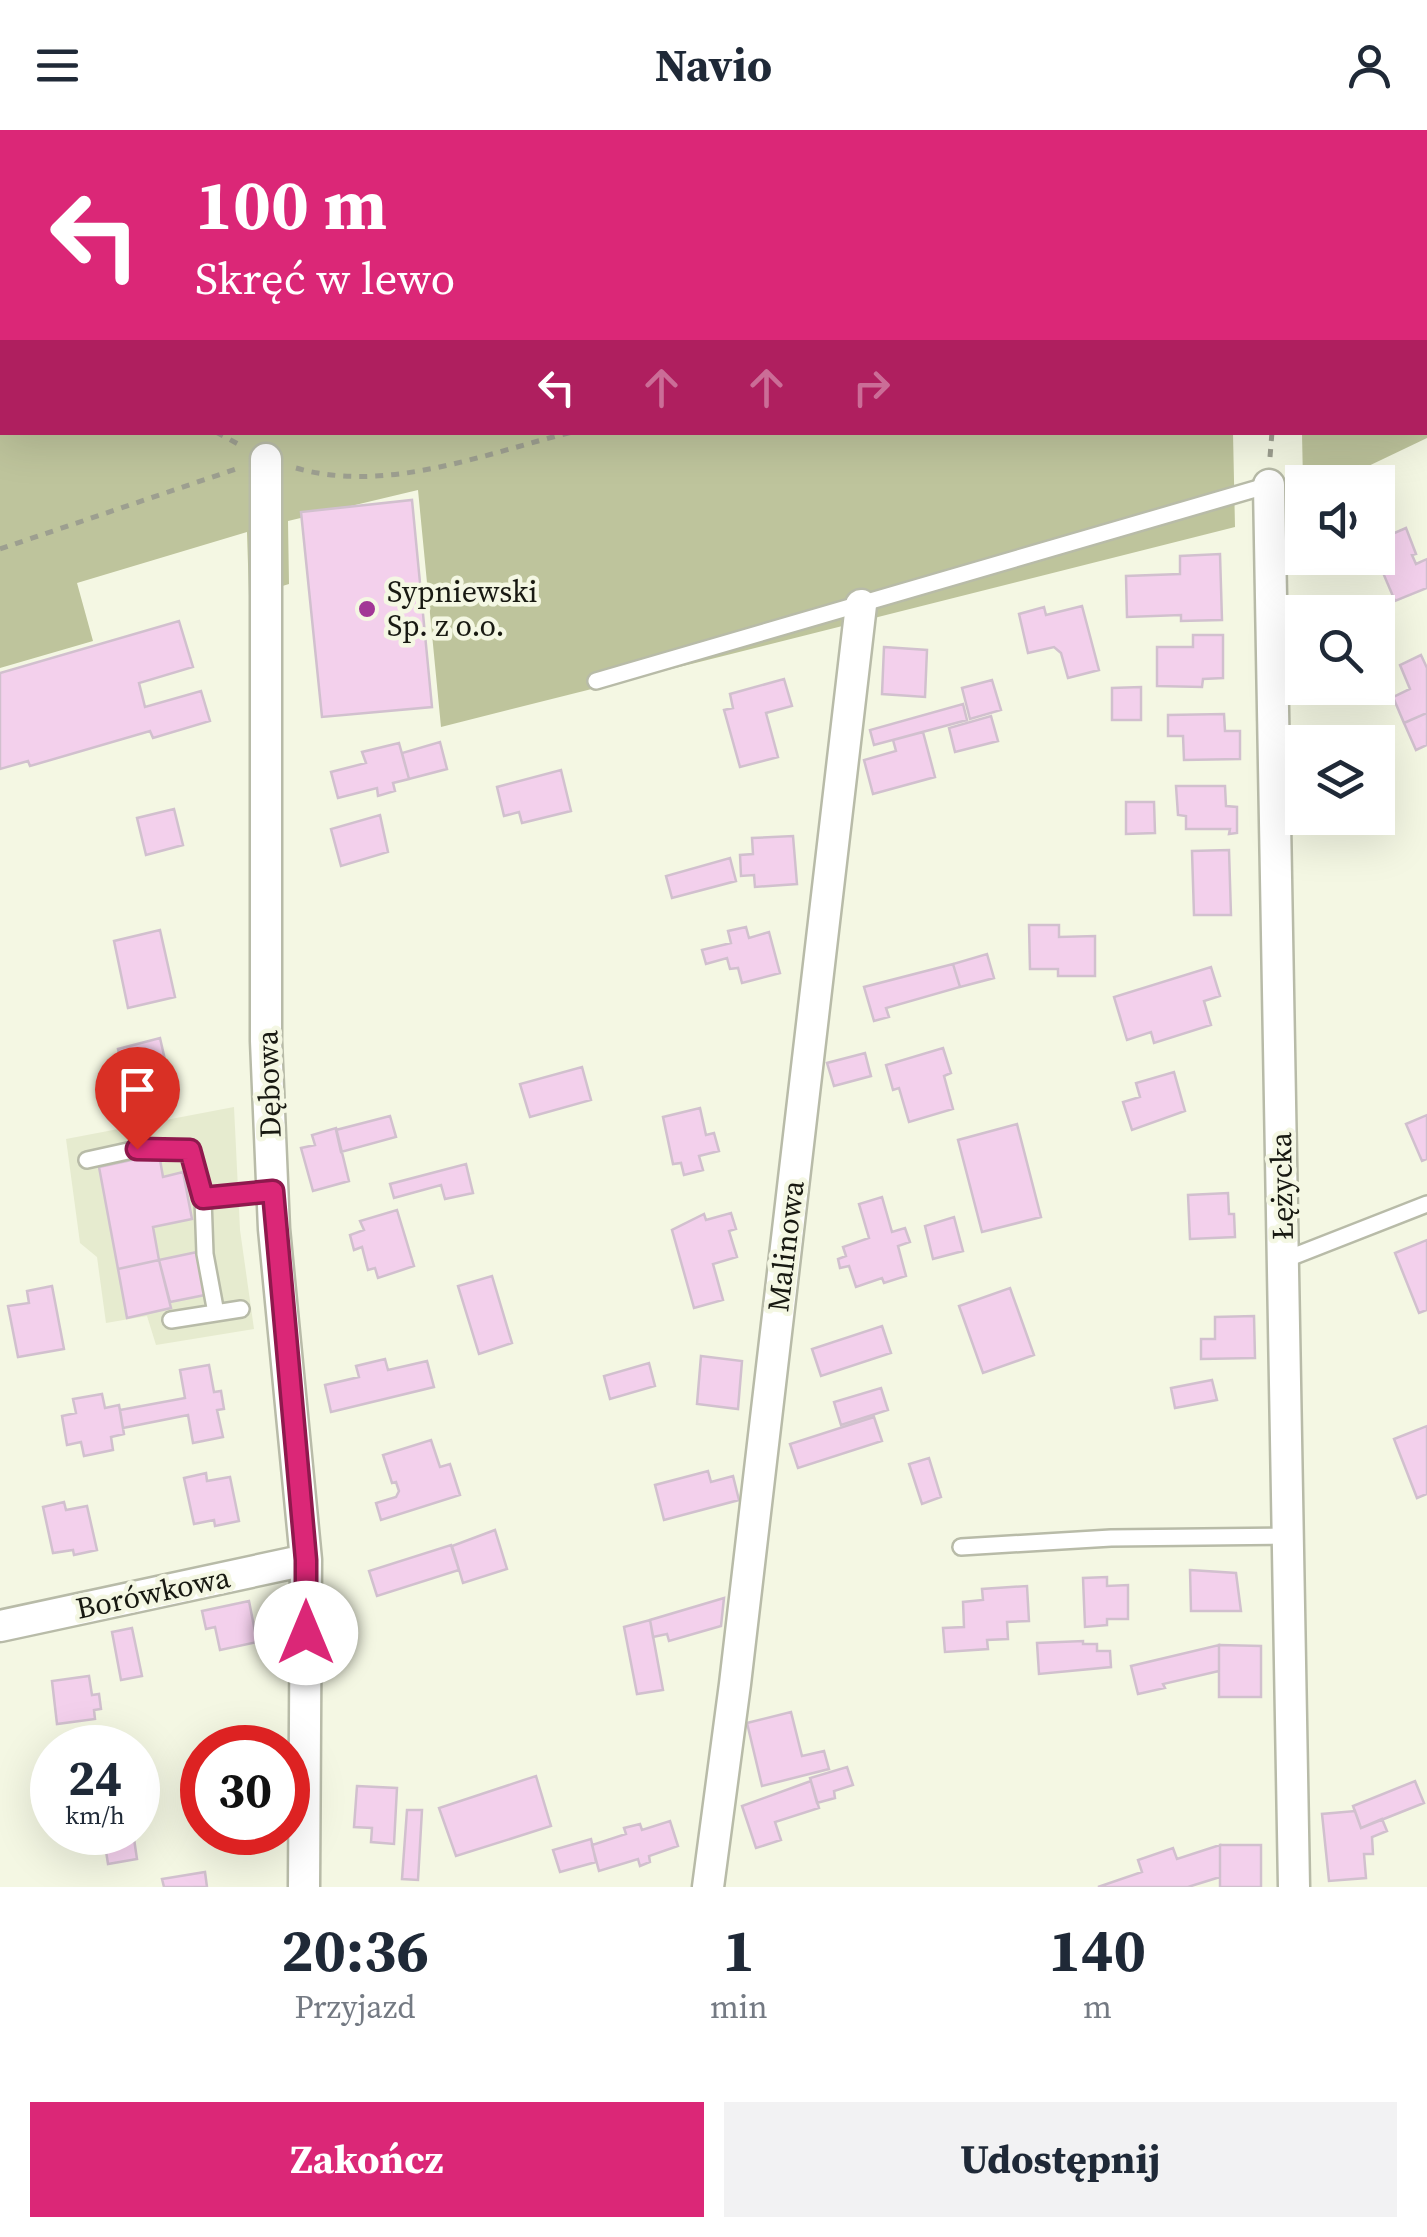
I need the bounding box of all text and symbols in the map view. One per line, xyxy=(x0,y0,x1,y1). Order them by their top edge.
text: Navio xyxy=(655,34,772,96)
icon: menu xyxy=(30,38,85,93)
icon: person xyxy=(1342,38,1397,93)
text: 100 m xyxy=(195,156,387,252)
icon: left xyxy=(30,170,160,300)
text: Skręć w lewo xyxy=(195,247,455,309)
icon: left xyxy=(529,360,584,415)
icon: ahead xyxy=(634,360,689,415)
icon: ahead xyxy=(739,360,794,415)
icon: right xyxy=(844,360,899,415)
map controls xyxy=(1285,465,1395,835)
button: sound xyxy=(1285,465,1395,575)
place label: Sypniewski Sp. z o.o. xyxy=(387,571,537,646)
button: search xyxy=(1285,595,1395,705)
marker: Sypniewski Sp. z o.o. xyxy=(356,598,378,620)
button: layers xyxy=(1285,725,1395,835)
street label: Dębowa xyxy=(246,1029,291,1139)
pin xyxy=(95,1047,180,1150)
icon: arrive xyxy=(110,1062,165,1117)
street label: Łężycka xyxy=(1260,1131,1303,1240)
street label: Malinowa xyxy=(757,1177,814,1314)
street label: Borówkowa xyxy=(72,1556,234,1629)
position arrow xyxy=(254,1581,358,1685)
speed limit sign: 30 xyxy=(180,1725,310,1855)
text: 24 xyxy=(68,1743,122,1812)
text: km/h xyxy=(65,1798,125,1832)
text: 20:36 xyxy=(281,1909,429,1991)
text: 1 xyxy=(722,1909,755,1991)
text: 140 xyxy=(1049,1909,1146,1991)
text: Przyjazd xyxy=(294,1985,415,2029)
text: min xyxy=(710,1985,768,2029)
text: m xyxy=(1083,1985,1112,2029)
button: Zakończ xyxy=(30,2102,704,2217)
button: Udostępnij xyxy=(724,2102,1397,2217)

